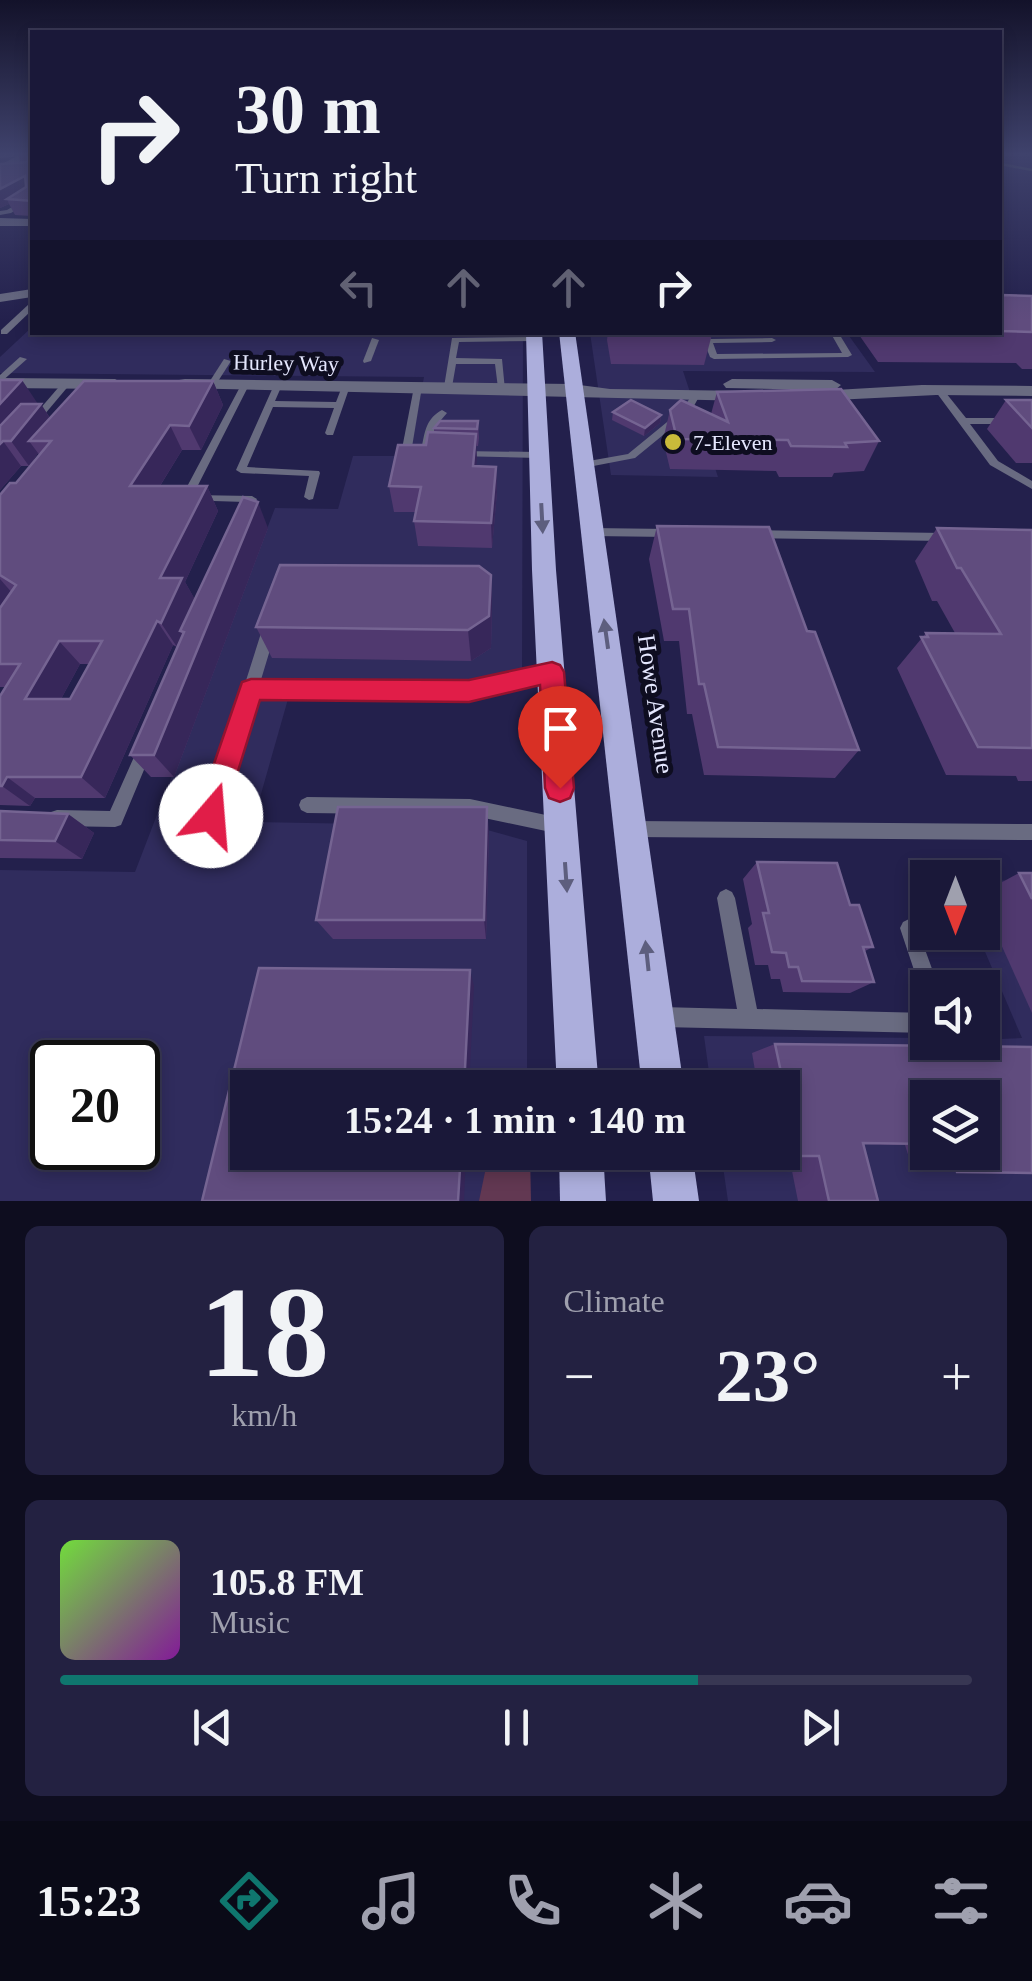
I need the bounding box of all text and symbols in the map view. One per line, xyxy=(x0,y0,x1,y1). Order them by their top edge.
icon: right xyxy=(70,70,200,200)
text: 30 m xyxy=(235,71,381,148)
text: Turn right xyxy=(235,153,417,203)
icon: left xyxy=(331,260,386,315)
icon: ahead xyxy=(436,260,491,315)
icon: ahead xyxy=(541,260,596,315)
icon: right xyxy=(646,260,701,315)
street label: Hurley Way xyxy=(233,350,339,376)
place label: 7-Eleven xyxy=(693,430,772,455)
marker: 7-Eleven xyxy=(662,431,684,453)
one-way arrow xyxy=(534,502,550,534)
one-way arrow xyxy=(597,617,613,649)
street label: Howe Avenue xyxy=(633,633,679,775)
pin xyxy=(518,686,603,789)
icon: arrive xyxy=(533,701,588,756)
position arrow xyxy=(159,764,263,868)
north arrow xyxy=(910,860,1000,950)
map controls xyxy=(910,860,1000,1170)
one-way arrow xyxy=(558,862,574,894)
one-way arrow xyxy=(639,940,655,971)
button: sound xyxy=(910,970,1000,1060)
speed limit sign: 20 xyxy=(30,1040,160,1170)
button: layers xyxy=(910,1080,1000,1170)
text: 15:24 · 1 min · 140 m xyxy=(344,1099,686,1141)
text: 18 xyxy=(199,1260,329,1404)
text: Climate xyxy=(564,1283,665,1319)
text: 23° xyxy=(715,1334,820,1417)
text: − xyxy=(564,1346,595,1407)
text: + xyxy=(941,1346,972,1407)
text: km/h xyxy=(231,1397,297,1433)
text: 105.8 FM xyxy=(210,1561,364,1603)
text: Music xyxy=(210,1604,290,1640)
icon: previous xyxy=(185,1700,240,1755)
icon: pause xyxy=(489,1700,544,1755)
icon: next xyxy=(793,1700,848,1755)
icon: directions xyxy=(214,1866,284,1936)
icon: music xyxy=(356,1866,426,1936)
icon: phone xyxy=(498,1866,568,1936)
icon: climate xyxy=(641,1866,711,1936)
icon: car xyxy=(783,1866,853,1936)
icon: filters xyxy=(926,1866,996,1936)
text: 15:23 xyxy=(36,1876,141,1926)

